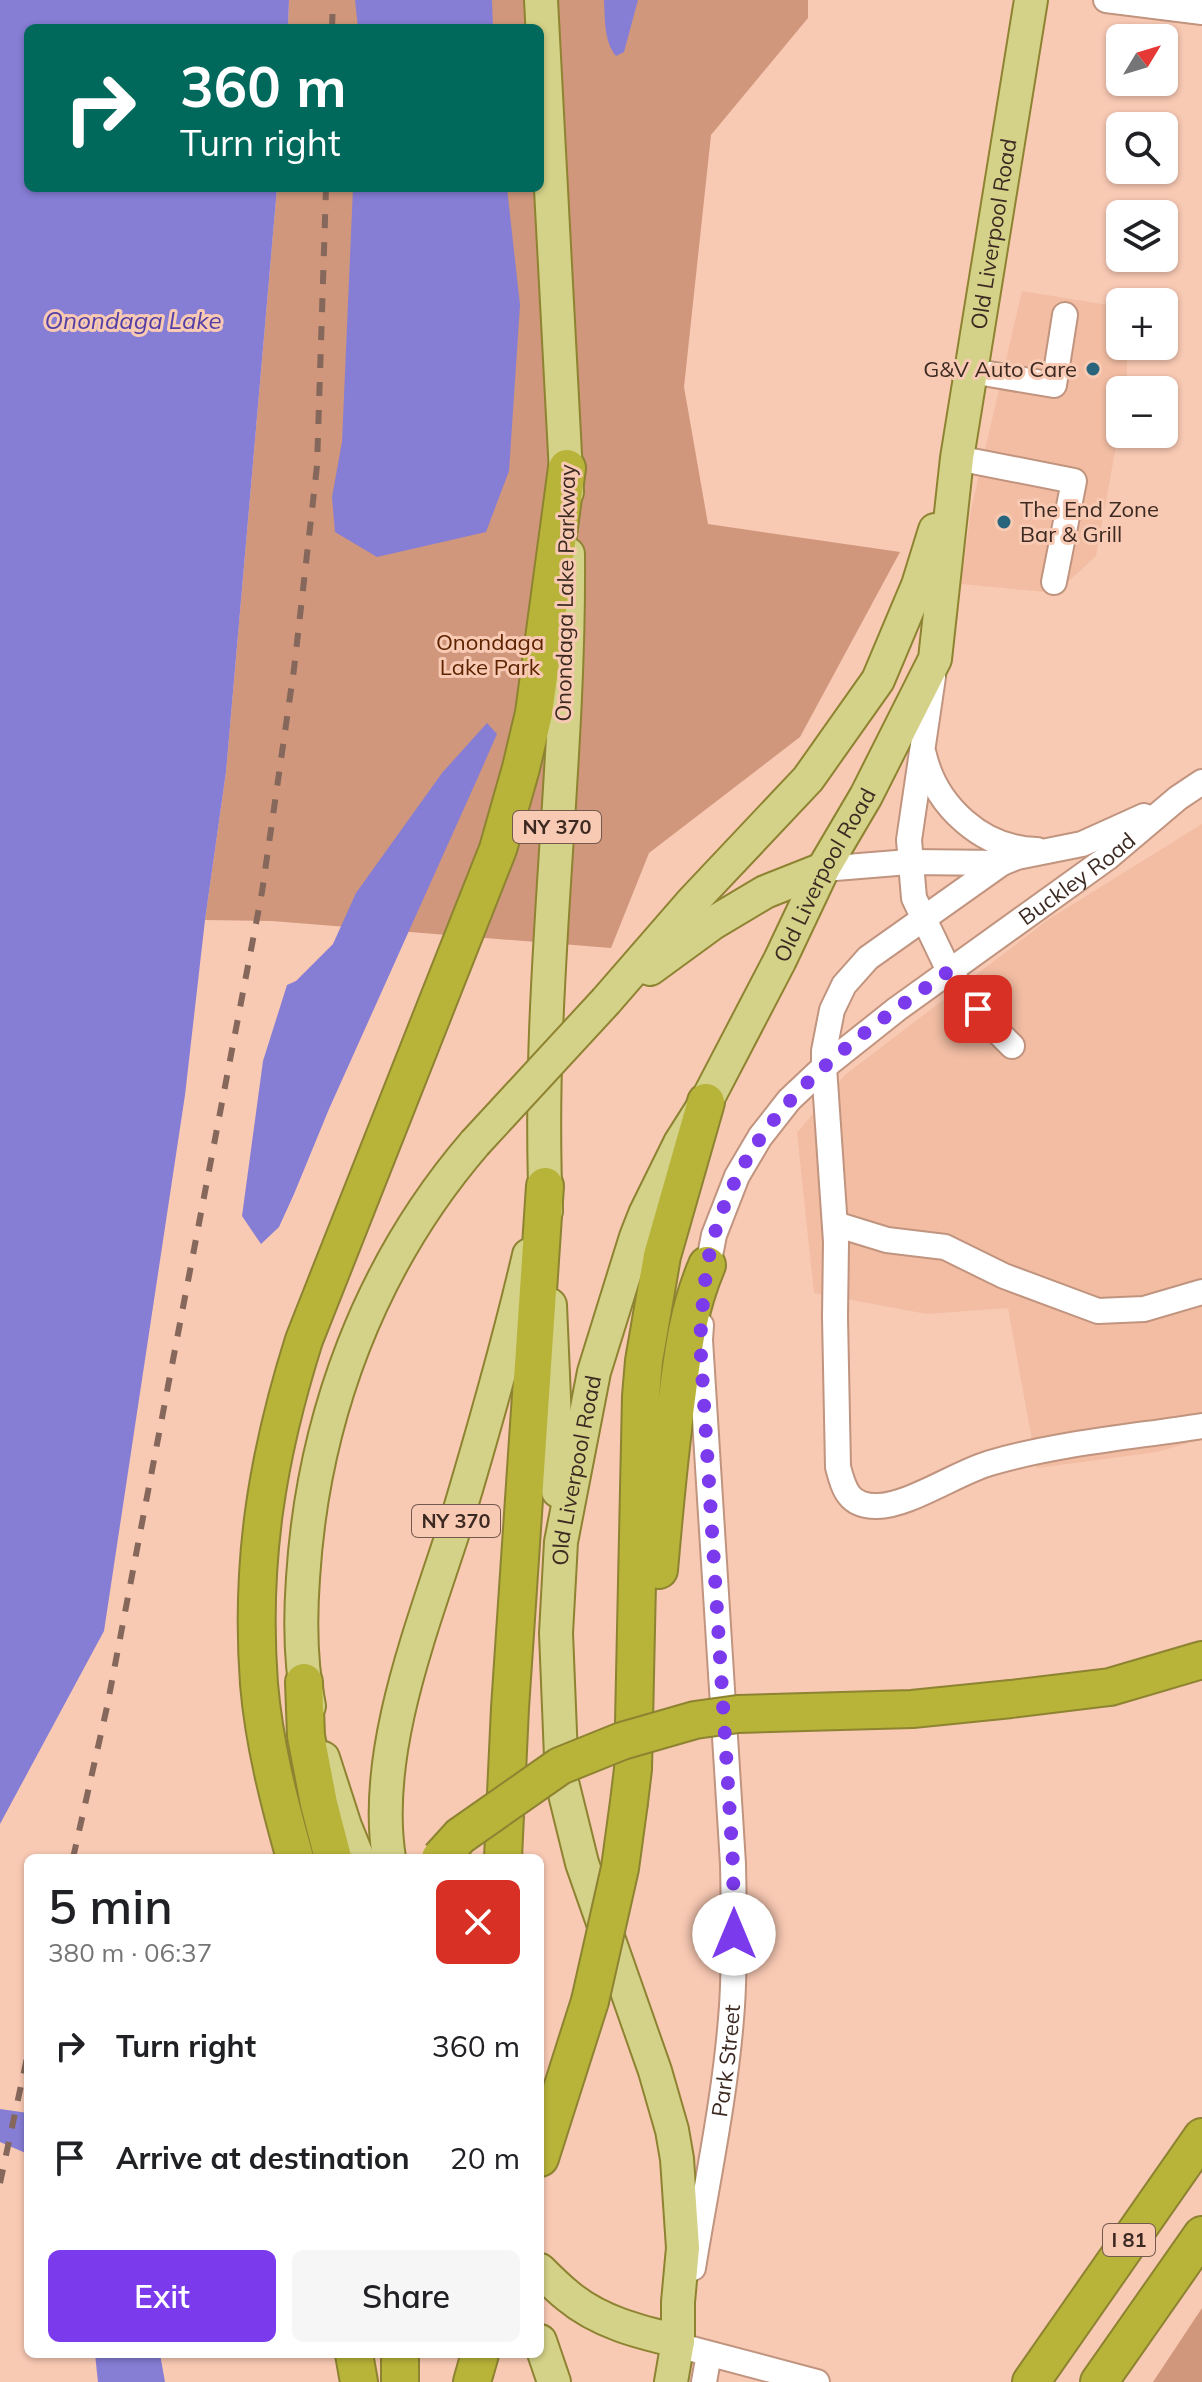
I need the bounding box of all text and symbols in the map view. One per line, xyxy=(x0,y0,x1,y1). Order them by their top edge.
north arrow xyxy=(1106,24,1178,96)
map controls xyxy=(1106,24,1178,448)
text: 360 m xyxy=(180,51,347,121)
icon: right xyxy=(48,56,152,160)
button: search xyxy=(1106,112,1178,184)
text: Turn right xyxy=(180,120,341,165)
street label: Old Liverpool Road xyxy=(964,136,1022,332)
button: layers xyxy=(1106,200,1178,272)
button: + xyxy=(1106,288,1178,360)
water label: Onondaga Lake xyxy=(45,305,221,335)
place label: G&V Auto Care xyxy=(923,355,1077,383)
marker: G&V Auto Care xyxy=(1084,360,1102,378)
button: − xyxy=(1106,376,1178,448)
street label: Onondaga Lake Parkway xyxy=(549,464,581,722)
place label: The End Zone Bar & Grill xyxy=(1020,495,1159,548)
marker: The End Zone Bar & Grill xyxy=(995,513,1013,531)
park label: Onondaga Lake Park xyxy=(436,628,544,681)
street label: Old Liverpool Road xyxy=(767,783,882,967)
road number: NY 370 xyxy=(513,811,601,843)
street label: Buckley Road xyxy=(1013,826,1141,931)
pin xyxy=(944,975,1012,1043)
icon: arrive xyxy=(956,987,1000,1031)
street label: Old Liverpool Road xyxy=(546,1373,607,1566)
road number: NY 370 xyxy=(412,1505,500,1537)
text: 5 min xyxy=(48,1876,173,1936)
button: close xyxy=(436,1880,520,1964)
position arrow xyxy=(692,1892,776,1976)
text: 380 m · 06:37 xyxy=(48,1936,212,1969)
street label: Park Street xyxy=(705,2003,746,2119)
icon: right xyxy=(48,2024,92,2068)
text: Turn right xyxy=(116,2027,256,2065)
text: 360 m xyxy=(432,2027,520,2065)
icon: arrive xyxy=(48,2136,92,2180)
text: Arrive at destination xyxy=(116,2139,410,2177)
text: 20 m xyxy=(450,2139,520,2177)
road number: I 81 xyxy=(1103,2224,1155,2256)
button: Exit xyxy=(48,2250,276,2342)
button: Share xyxy=(292,2250,520,2342)

